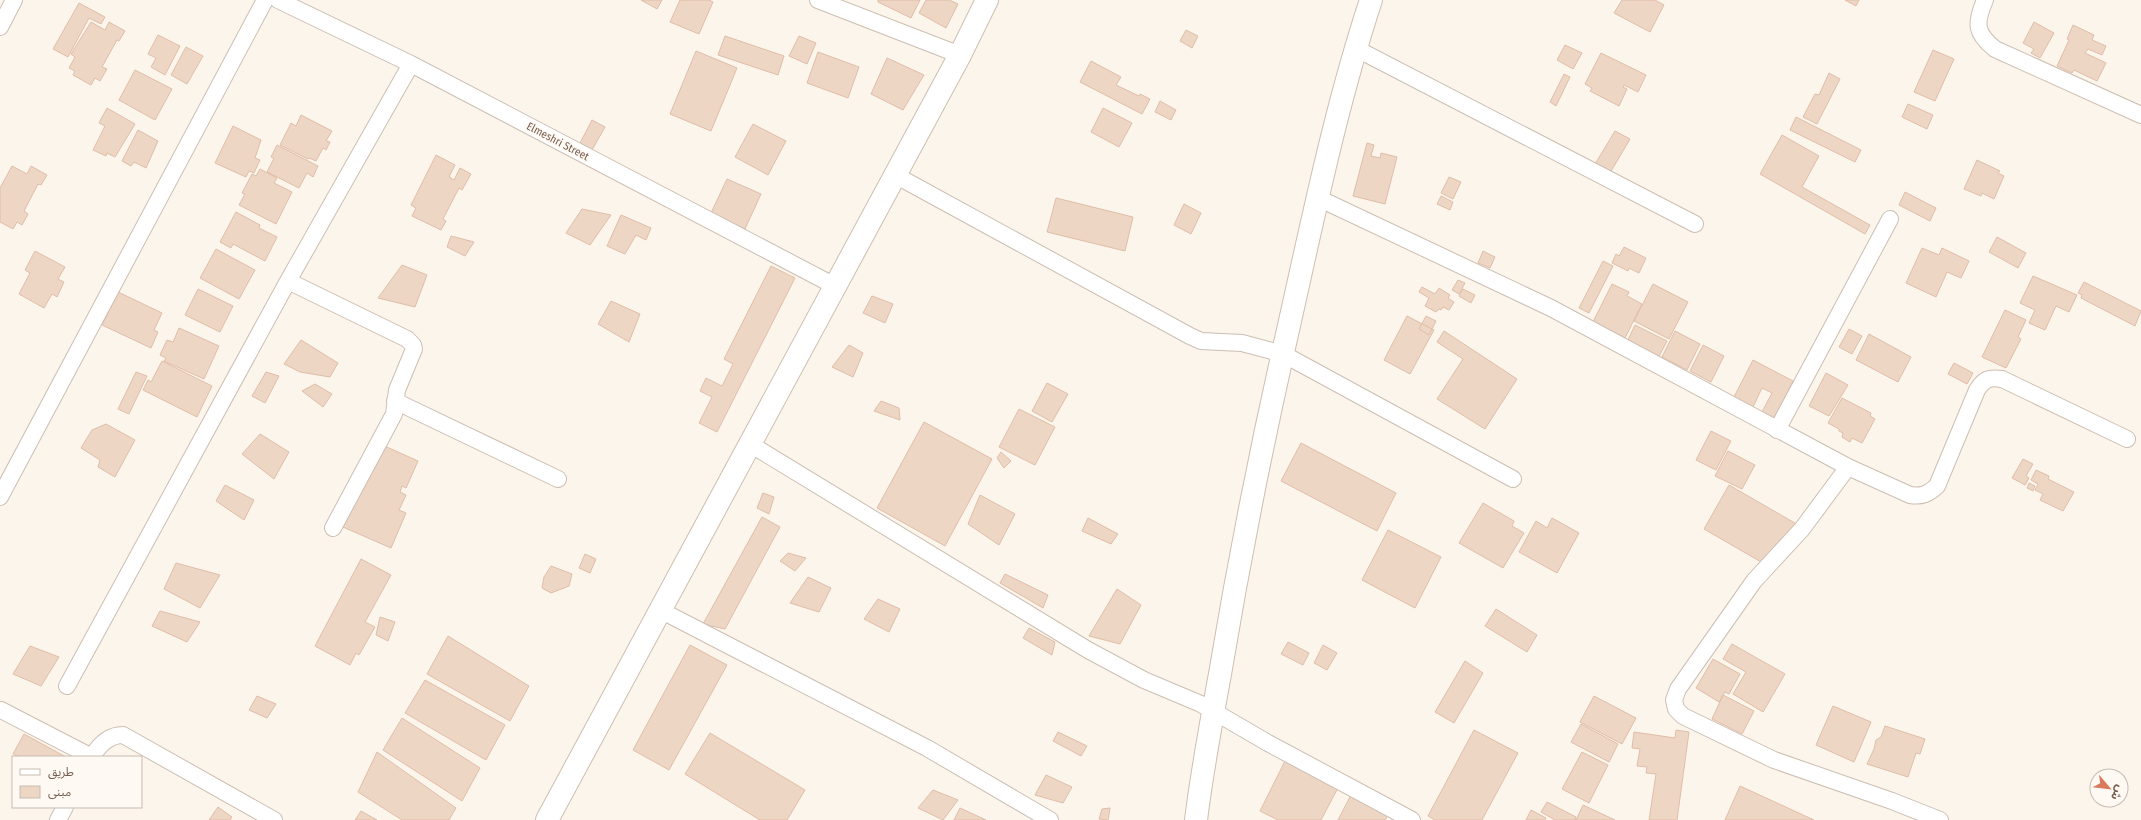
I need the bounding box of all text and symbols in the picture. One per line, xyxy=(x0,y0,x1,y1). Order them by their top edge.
street label: Elmeshri Street xyxy=(524,120,591,163)
legend xyxy=(12,756,142,808)
text: طريق xyxy=(48,765,74,780)
north arrow xyxy=(2089,768,2129,808)
text: ش xyxy=(2108,783,2127,802)
text: مبنى xyxy=(48,785,71,799)

